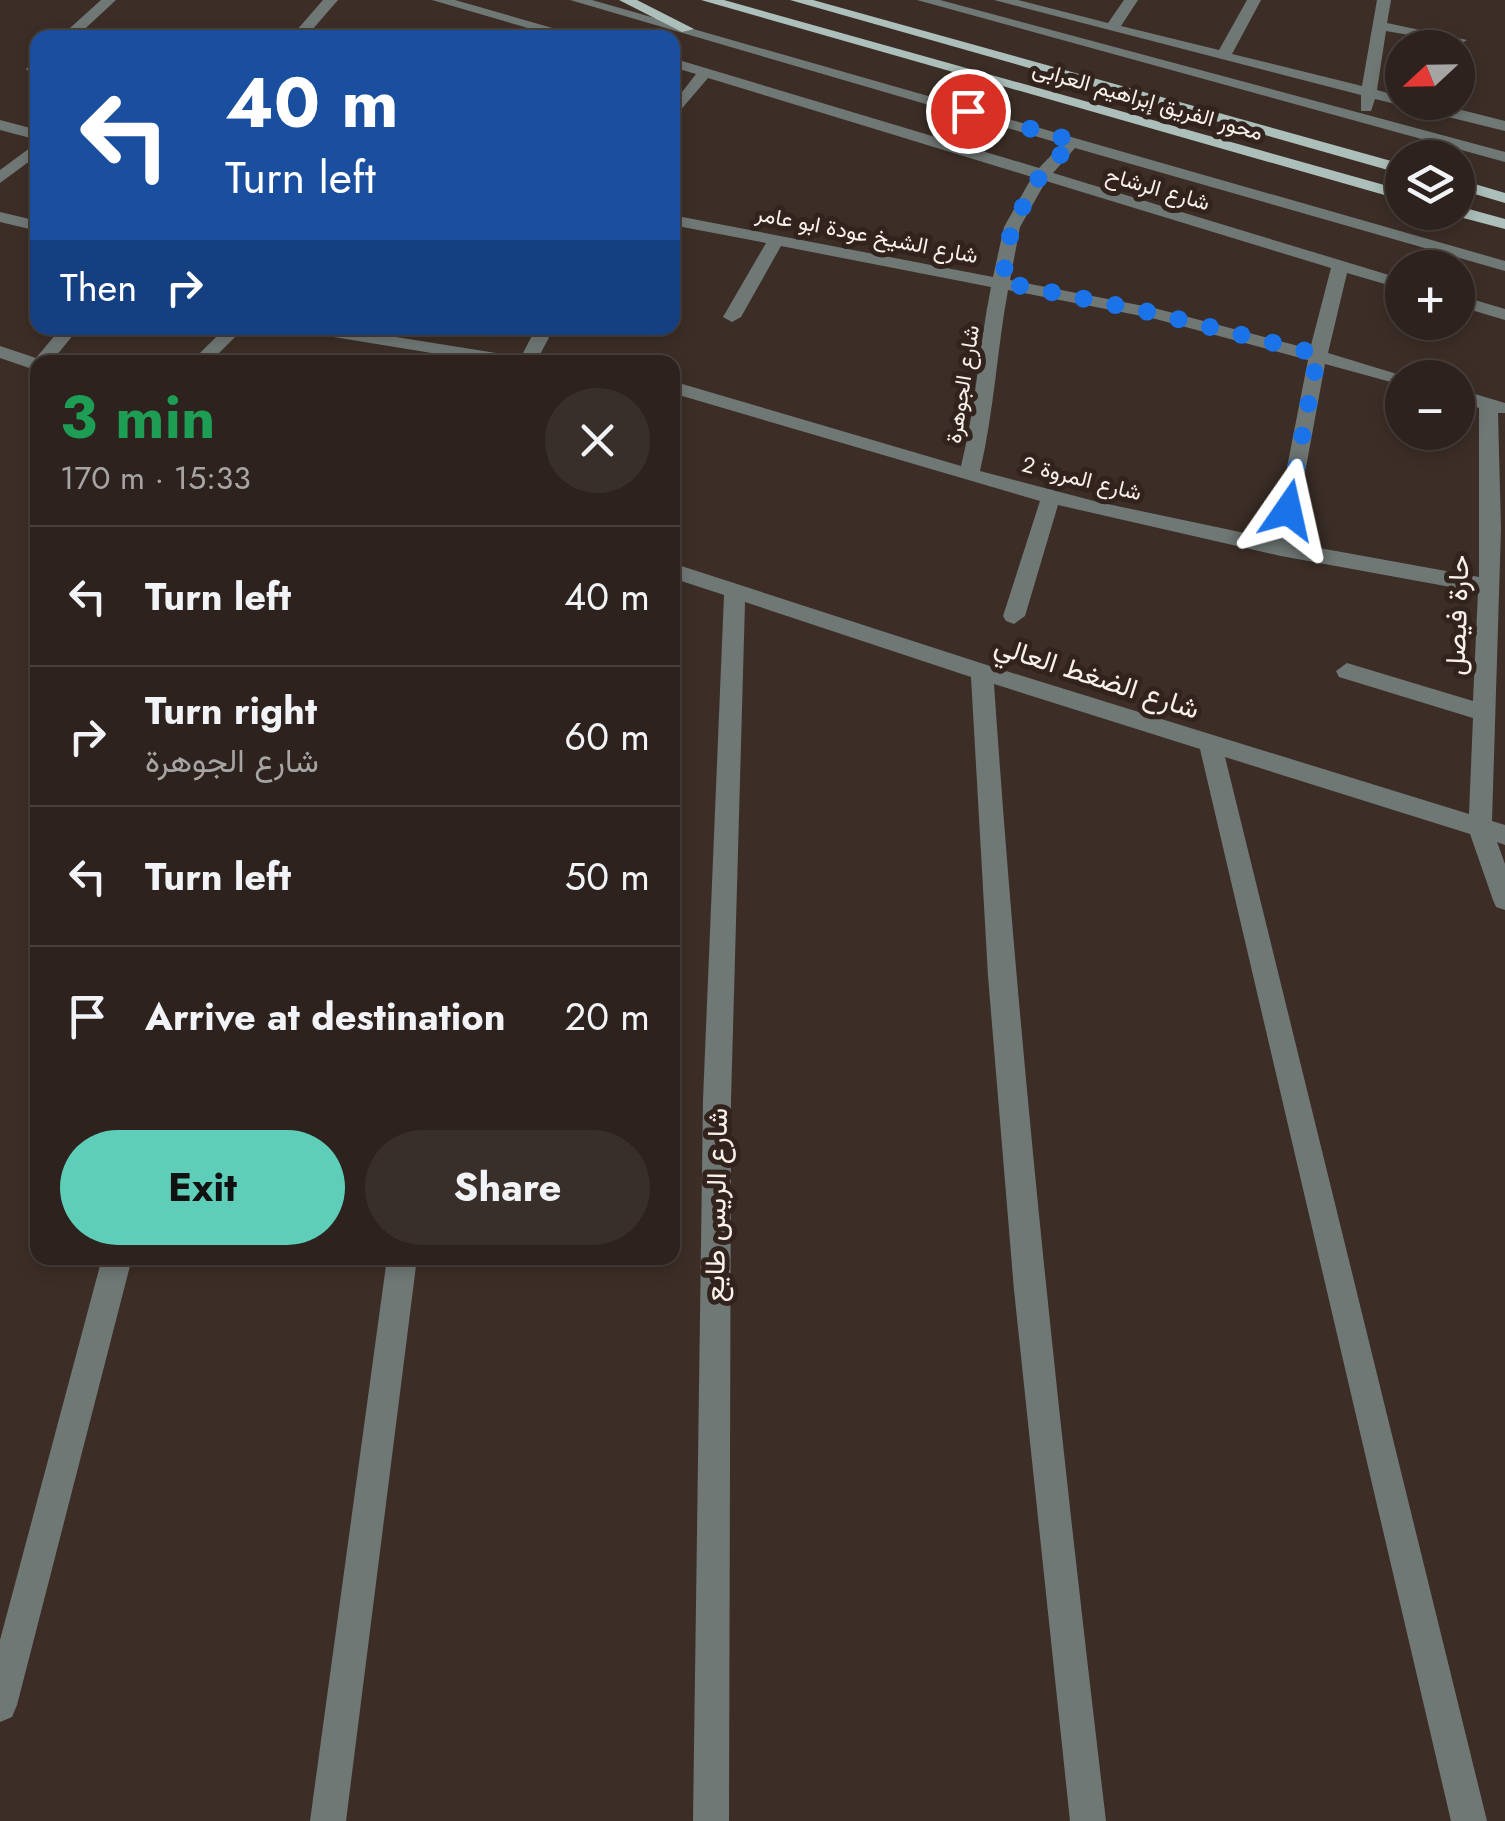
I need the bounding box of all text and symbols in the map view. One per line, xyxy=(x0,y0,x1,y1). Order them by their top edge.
north arrow xyxy=(1385,30,1475,120)
map controls xyxy=(1385,30,1475,450)
text: 40 m xyxy=(225,52,399,153)
street label: محور الفريق إبراهيم العرابى xyxy=(1029,52,1267,148)
pin xyxy=(926,69,1011,154)
icon: left xyxy=(60,70,190,200)
icon: arrive xyxy=(941,84,996,139)
button: layers xyxy=(1385,140,1475,230)
text: Turn left xyxy=(225,145,376,210)
street label: شارع الرشاح xyxy=(1102,158,1214,218)
street label: شارع الشيخ عودة ابو عامر xyxy=(752,197,981,271)
button: + xyxy=(1385,250,1475,340)
text: Then xyxy=(60,260,137,315)
icon: right xyxy=(157,260,212,315)
street label: شارع الجوهرة xyxy=(937,323,987,445)
button: − xyxy=(1385,360,1475,450)
text: 3 min xyxy=(60,374,216,461)
button: close xyxy=(545,388,650,493)
street label: شارع المروة 2 xyxy=(1019,448,1145,508)
text: 170 m · 15:33 xyxy=(60,455,251,501)
position arrow xyxy=(1236,458,1340,562)
street label: حارة فيصل xyxy=(1434,554,1480,676)
icon: left xyxy=(60,569,115,624)
text: Turn left xyxy=(145,569,291,624)
text: 40 m xyxy=(564,569,650,624)
street label: شارع الضغط العالي xyxy=(989,625,1205,731)
text: Turn right xyxy=(145,683,317,738)
icon: right xyxy=(60,709,115,764)
text: 60 m xyxy=(564,709,650,764)
text: شارع الجوهرة xyxy=(145,738,319,784)
icon: left xyxy=(60,849,115,904)
text: Turn left xyxy=(145,849,291,904)
text: 50 m xyxy=(565,849,650,904)
icon: arrive xyxy=(60,989,115,1044)
text: Arrive at destination xyxy=(145,989,506,1044)
text: 20 m xyxy=(565,989,650,1044)
street label: شارع الريس طايع xyxy=(694,1107,738,1303)
button: Exit xyxy=(60,1130,345,1245)
button: Share xyxy=(365,1130,650,1245)

